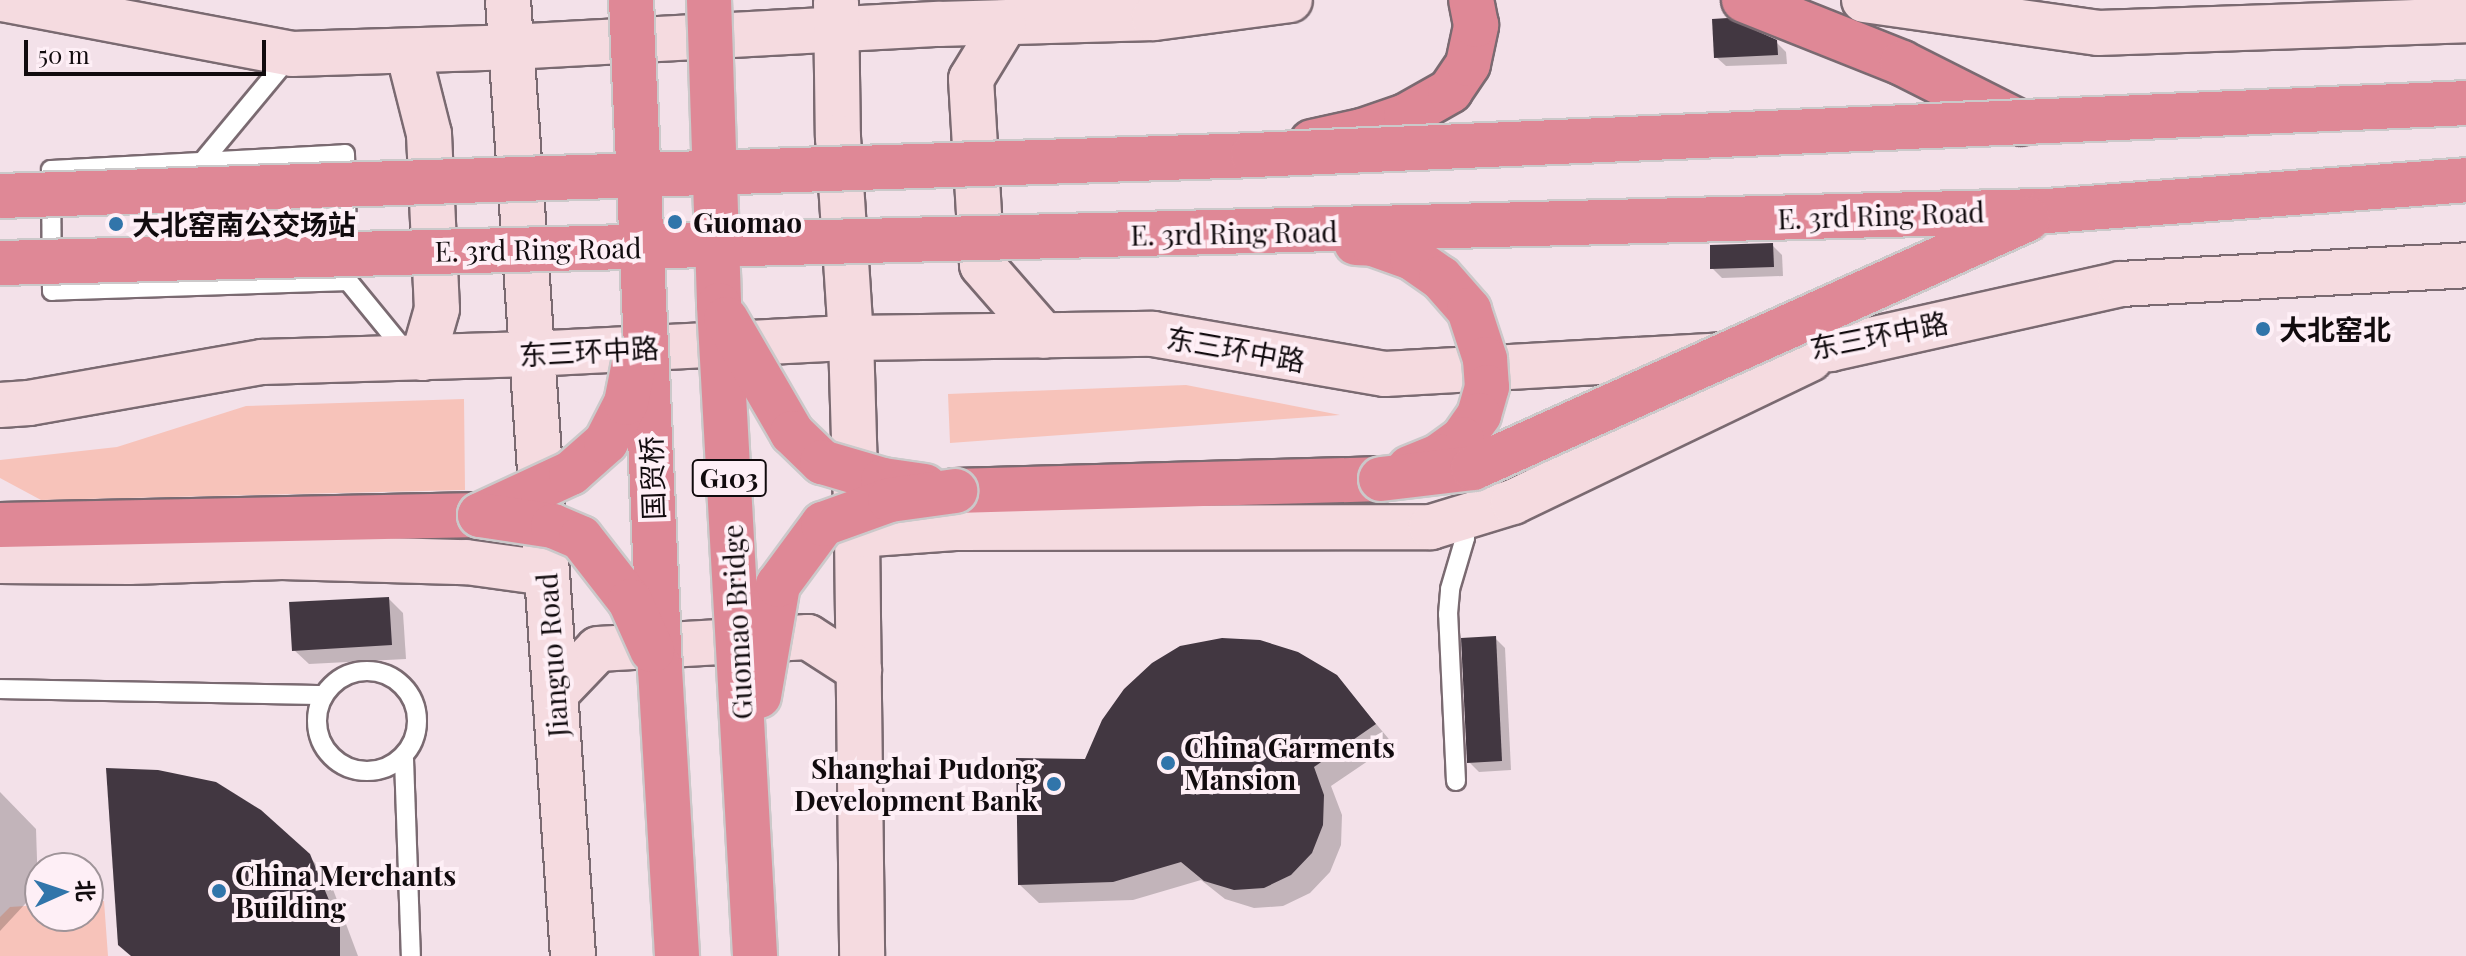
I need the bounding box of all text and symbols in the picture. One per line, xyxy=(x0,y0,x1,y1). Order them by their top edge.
scale bar xyxy=(28,24,270,74)
text: 50 m xyxy=(38,38,90,70)
street label: E. 3rd Ring Road xyxy=(1777,195,1985,235)
place label: Guomao xyxy=(693,205,802,239)
place label: 大北窑南公交场站 xyxy=(132,207,356,241)
marker: Guomao xyxy=(664,211,686,233)
street label: E. 3rd Ring Road xyxy=(1130,214,1338,252)
marker: 大北窑南公交场站 xyxy=(107,215,125,233)
street label: E. 3rd Ring Road xyxy=(434,230,642,268)
street label: 东三环中路 xyxy=(1807,305,1951,365)
place label: 大北窑北 xyxy=(2279,312,2391,346)
street label: 东三环中路 xyxy=(1164,320,1308,378)
marker: 大北窑北 xyxy=(2254,320,2272,338)
street label: 东三环中路 xyxy=(518,331,660,371)
street label: 国贸桥 xyxy=(634,435,670,521)
road number: G103 xyxy=(691,456,767,500)
street label: Guomao Bridge xyxy=(715,524,759,720)
street label: Jianguo Road xyxy=(529,572,575,738)
place label: China Garments Mansion xyxy=(1184,730,1395,796)
place label: Shanghai Pudong Development Bank xyxy=(794,751,1038,817)
marker: China Garments Mansion xyxy=(1159,754,1177,772)
marker: Shanghai Pudong Development Bank xyxy=(1045,775,1063,793)
north arrow xyxy=(24,852,104,932)
place label: China Merchants Building xyxy=(235,858,456,924)
text: 北 xyxy=(70,879,102,903)
marker: China Merchants Building xyxy=(210,882,228,900)

